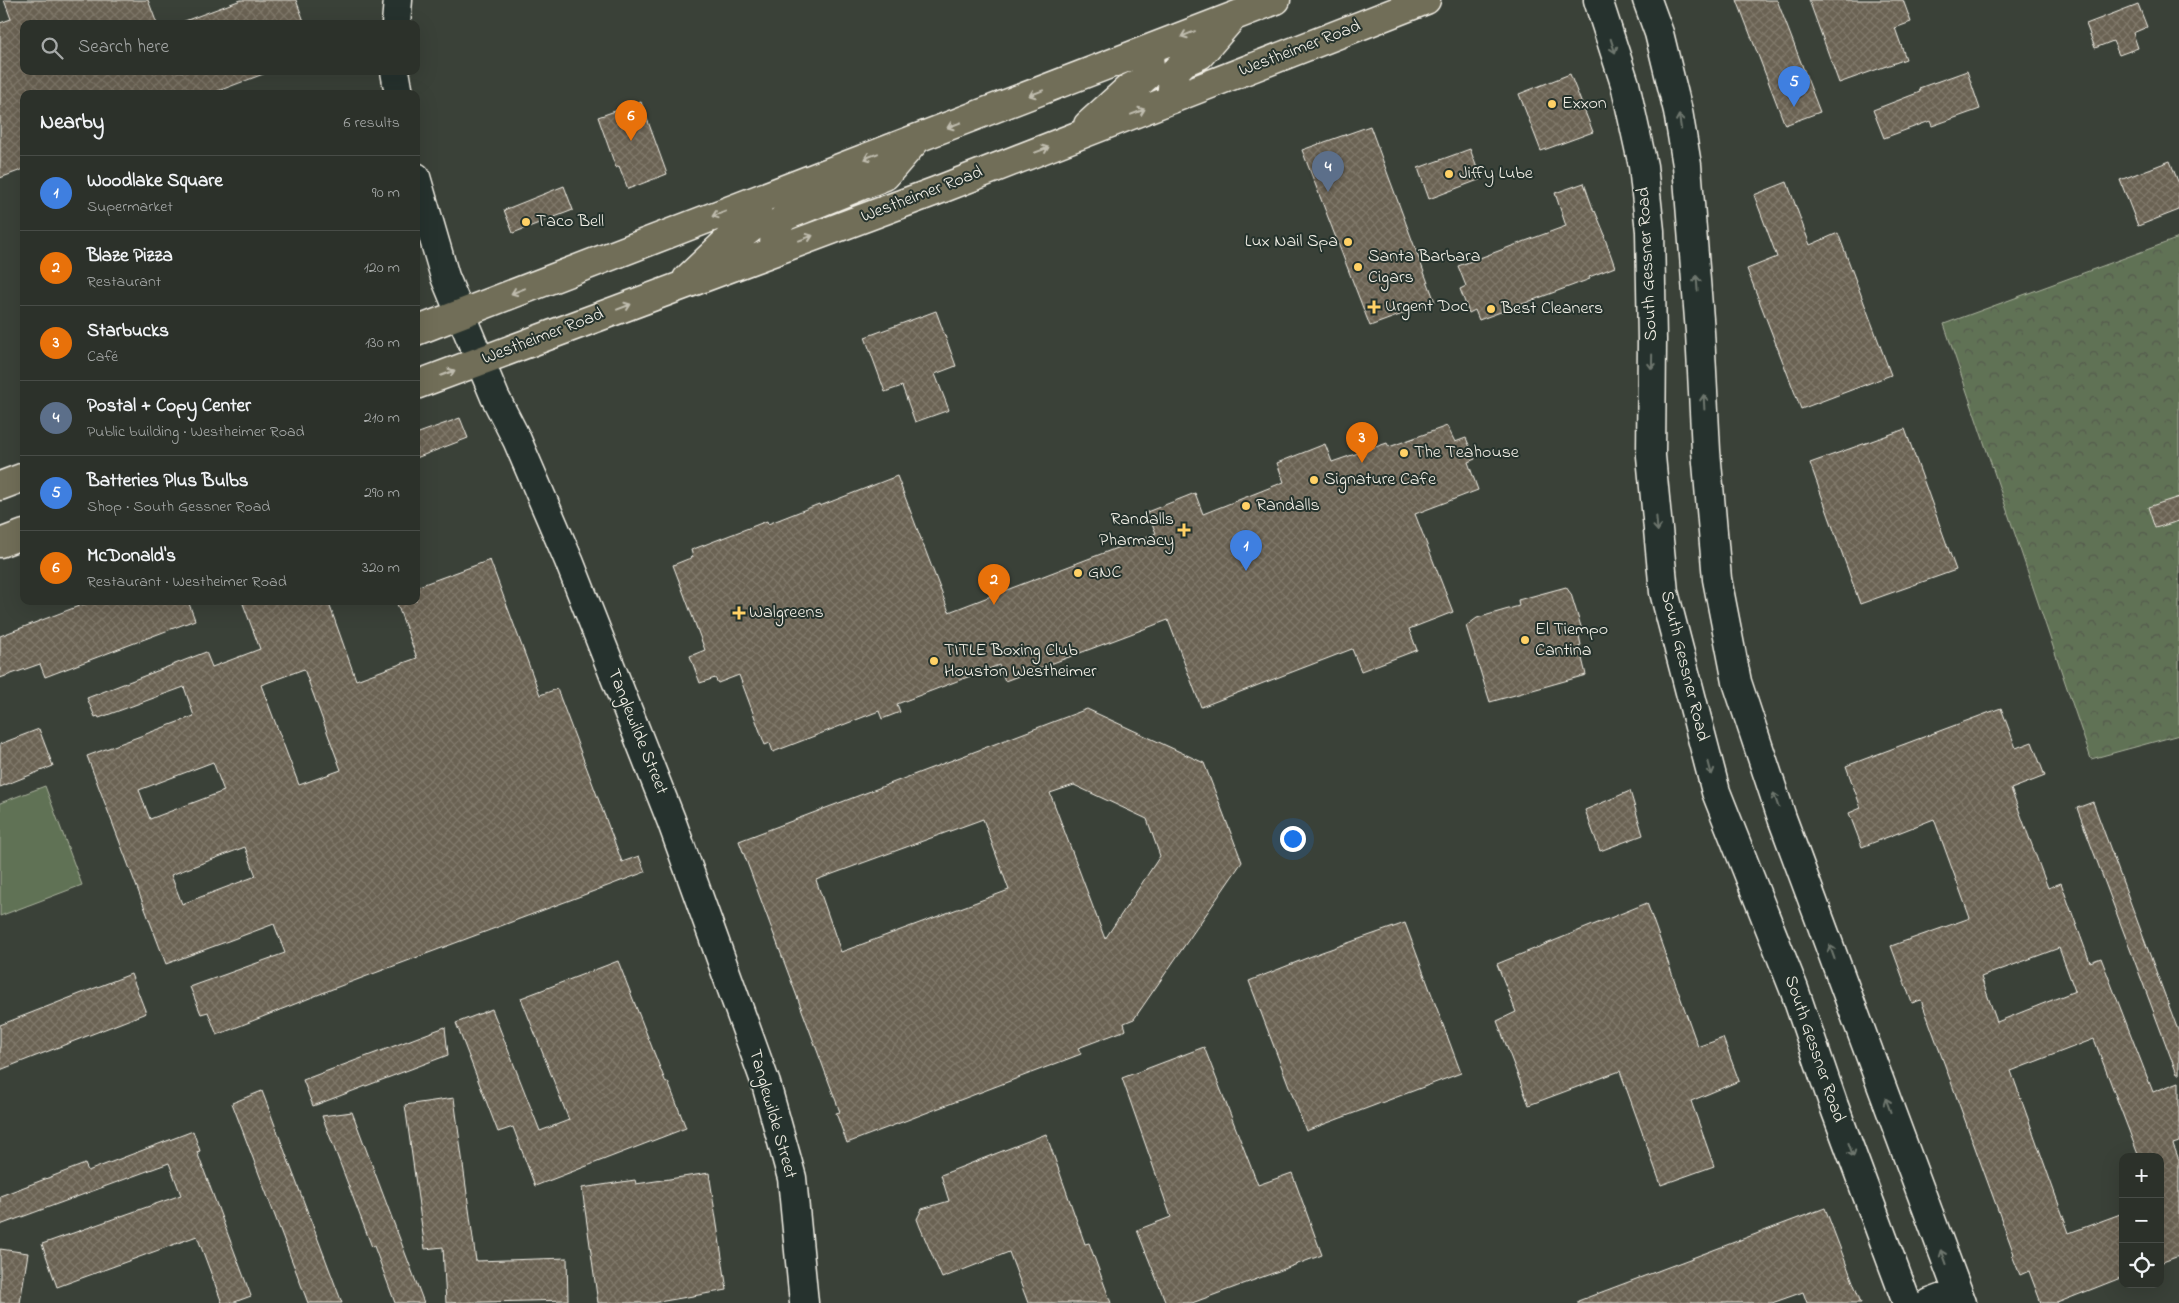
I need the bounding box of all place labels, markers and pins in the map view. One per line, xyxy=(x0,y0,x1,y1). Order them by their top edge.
pin: 5 xyxy=(1778,66,1810,107)
place label: Exxon xyxy=(1562,91,1607,117)
marker: Exxon xyxy=(1546,98,1558,110)
pin: 6 xyxy=(615,100,647,141)
pin: 4 xyxy=(1312,151,1344,192)
place label: Jiffy Lube xyxy=(1459,161,1534,187)
marker: Jiffy Lube xyxy=(1443,168,1455,180)
place label: Taco Bell xyxy=(536,209,604,235)
marker: Taco Bell xyxy=(520,216,532,228)
place label: Lux Nail Spa xyxy=(1245,229,1338,255)
marker: Lux Nail Spa xyxy=(1342,236,1354,248)
place label: Santa Barbara Cigars xyxy=(1368,244,1480,292)
marker: Santa Barbara Cigars xyxy=(1352,261,1364,273)
place label: Urgent Doc xyxy=(1385,294,1468,321)
place label: Best Cleaners xyxy=(1500,296,1603,322)
marker: Urgent Doc xyxy=(1367,300,1381,314)
marker: Best Cleaners xyxy=(1485,303,1497,315)
pin: 3 xyxy=(1346,422,1378,463)
place label: The Teahouse xyxy=(1414,440,1520,466)
marker: The Teahouse xyxy=(1398,447,1410,459)
place label: Signature Cafe xyxy=(1324,467,1437,494)
marker: Signature Cafe xyxy=(1308,474,1320,486)
place label: Randalls xyxy=(1256,493,1320,519)
marker: Randalls xyxy=(1240,500,1252,512)
place label: Randalls Pharmacy xyxy=(1099,507,1174,554)
marker: Randalls Pharmacy xyxy=(1178,524,1190,536)
pin: 1 xyxy=(1230,530,1262,571)
place label: GNC xyxy=(1088,560,1121,586)
pin: 2 xyxy=(978,564,1010,605)
marker: GNC xyxy=(1072,567,1084,579)
place label: Walgreens xyxy=(749,600,824,627)
marker: Walgreens xyxy=(733,607,745,619)
place label: El Tiempo Cantina xyxy=(1535,617,1608,664)
marker: El Tiempo Cantina xyxy=(1519,634,1531,646)
place label: TITLE Boxing Club Houston Westheimer xyxy=(944,638,1097,685)
marker: TITLE Boxing Club Houston Westheimer xyxy=(928,655,940,667)

